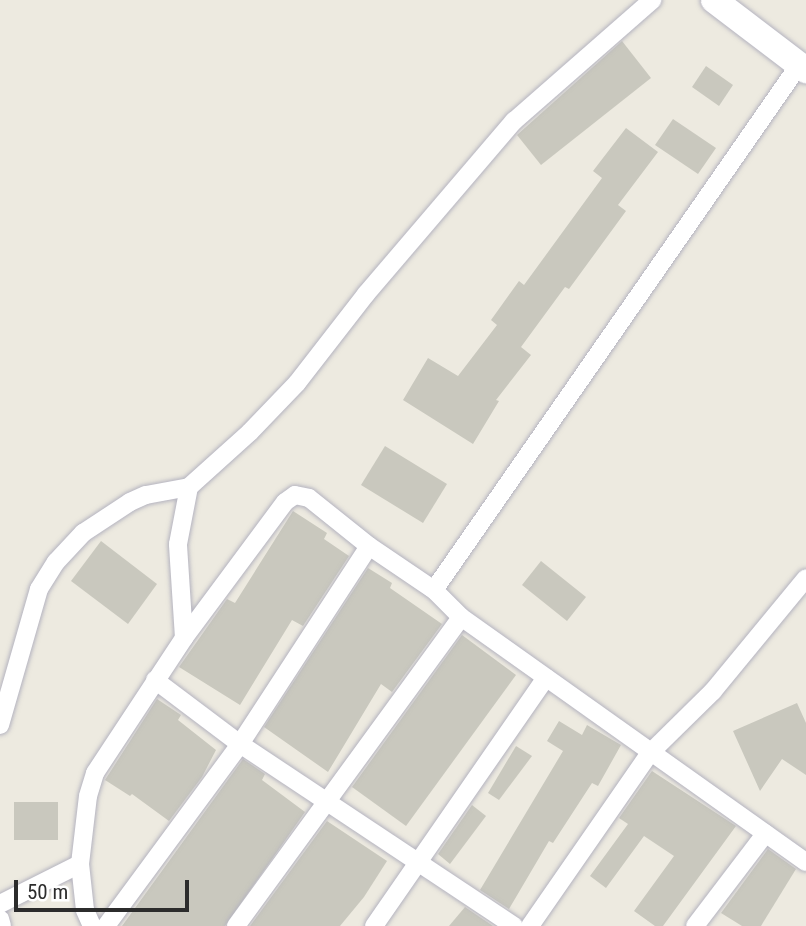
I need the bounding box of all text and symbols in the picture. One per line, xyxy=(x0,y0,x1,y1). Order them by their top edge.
scale bar xyxy=(18,866,192,910)
text: 50 m xyxy=(27,880,68,904)

